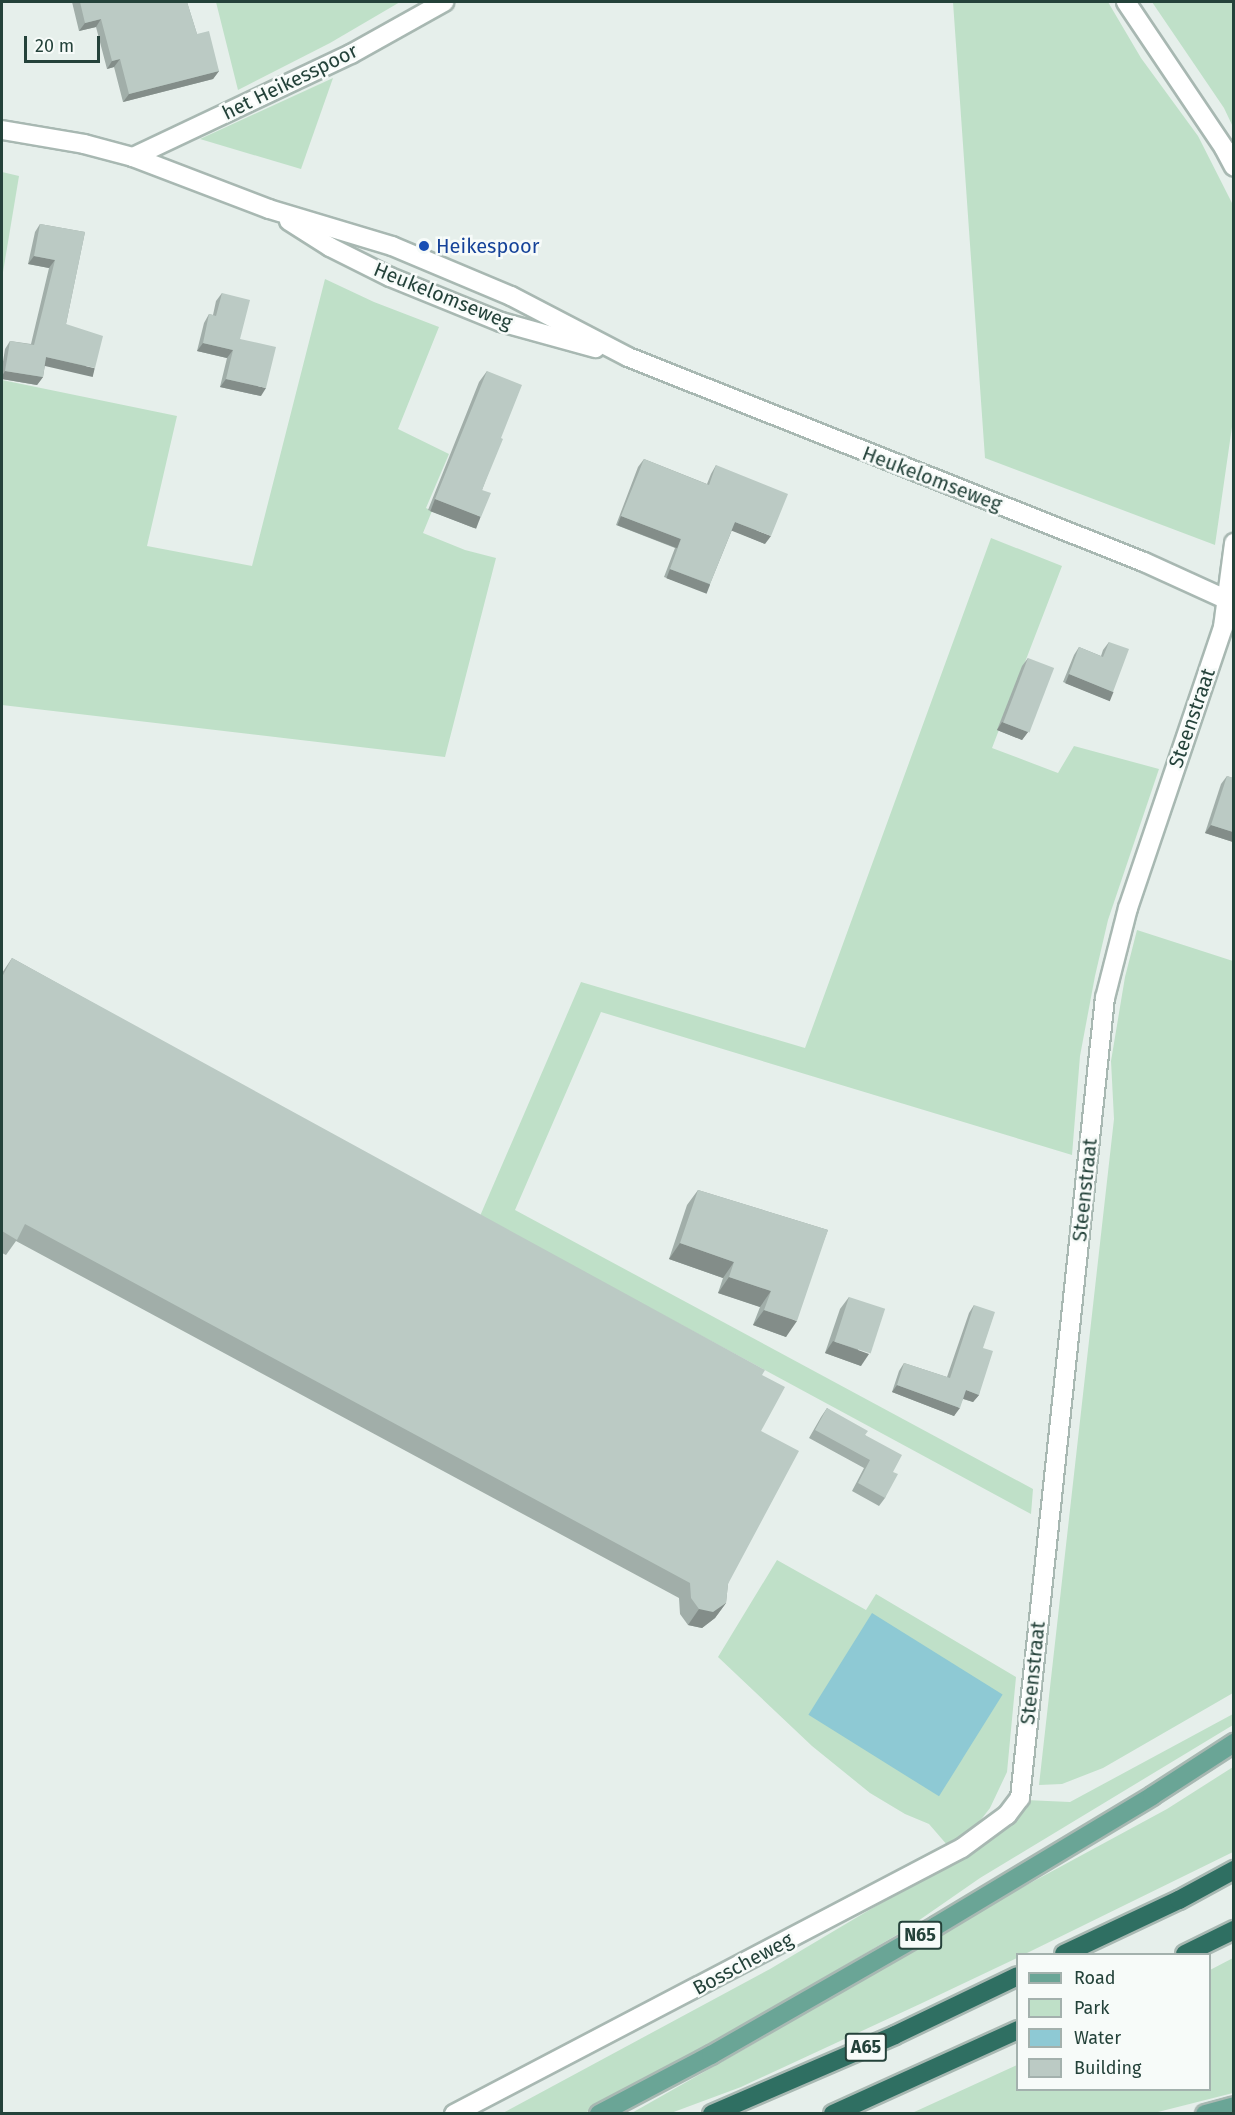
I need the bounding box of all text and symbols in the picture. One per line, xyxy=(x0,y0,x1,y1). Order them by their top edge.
scale bar xyxy=(27,24,104,62)
text: 20 m xyxy=(35,35,74,57)
street label: het Heikesspoor xyxy=(218,39,362,125)
place label: Heikespoor xyxy=(436,234,539,258)
marker: Heikespoor xyxy=(417,239,431,253)
street label: Heukelomseweg xyxy=(370,257,516,335)
street label: Heukelomseweg xyxy=(859,441,1005,517)
street label: Steenstraat xyxy=(1164,665,1220,771)
street label: Steenstraat xyxy=(1068,1137,1102,1243)
street label: Steenstraat xyxy=(1016,1620,1050,1726)
road number: N65 xyxy=(898,1920,942,1950)
street label: Bosscheweg xyxy=(689,1928,797,2000)
legend xyxy=(1016,1953,1211,2091)
text: Road xyxy=(1074,1967,1116,1989)
text: Park xyxy=(1074,1997,1109,2019)
text: Water xyxy=(1074,2027,1121,2049)
road number: A65 xyxy=(844,2032,888,2062)
text: Building xyxy=(1074,2057,1141,2079)

